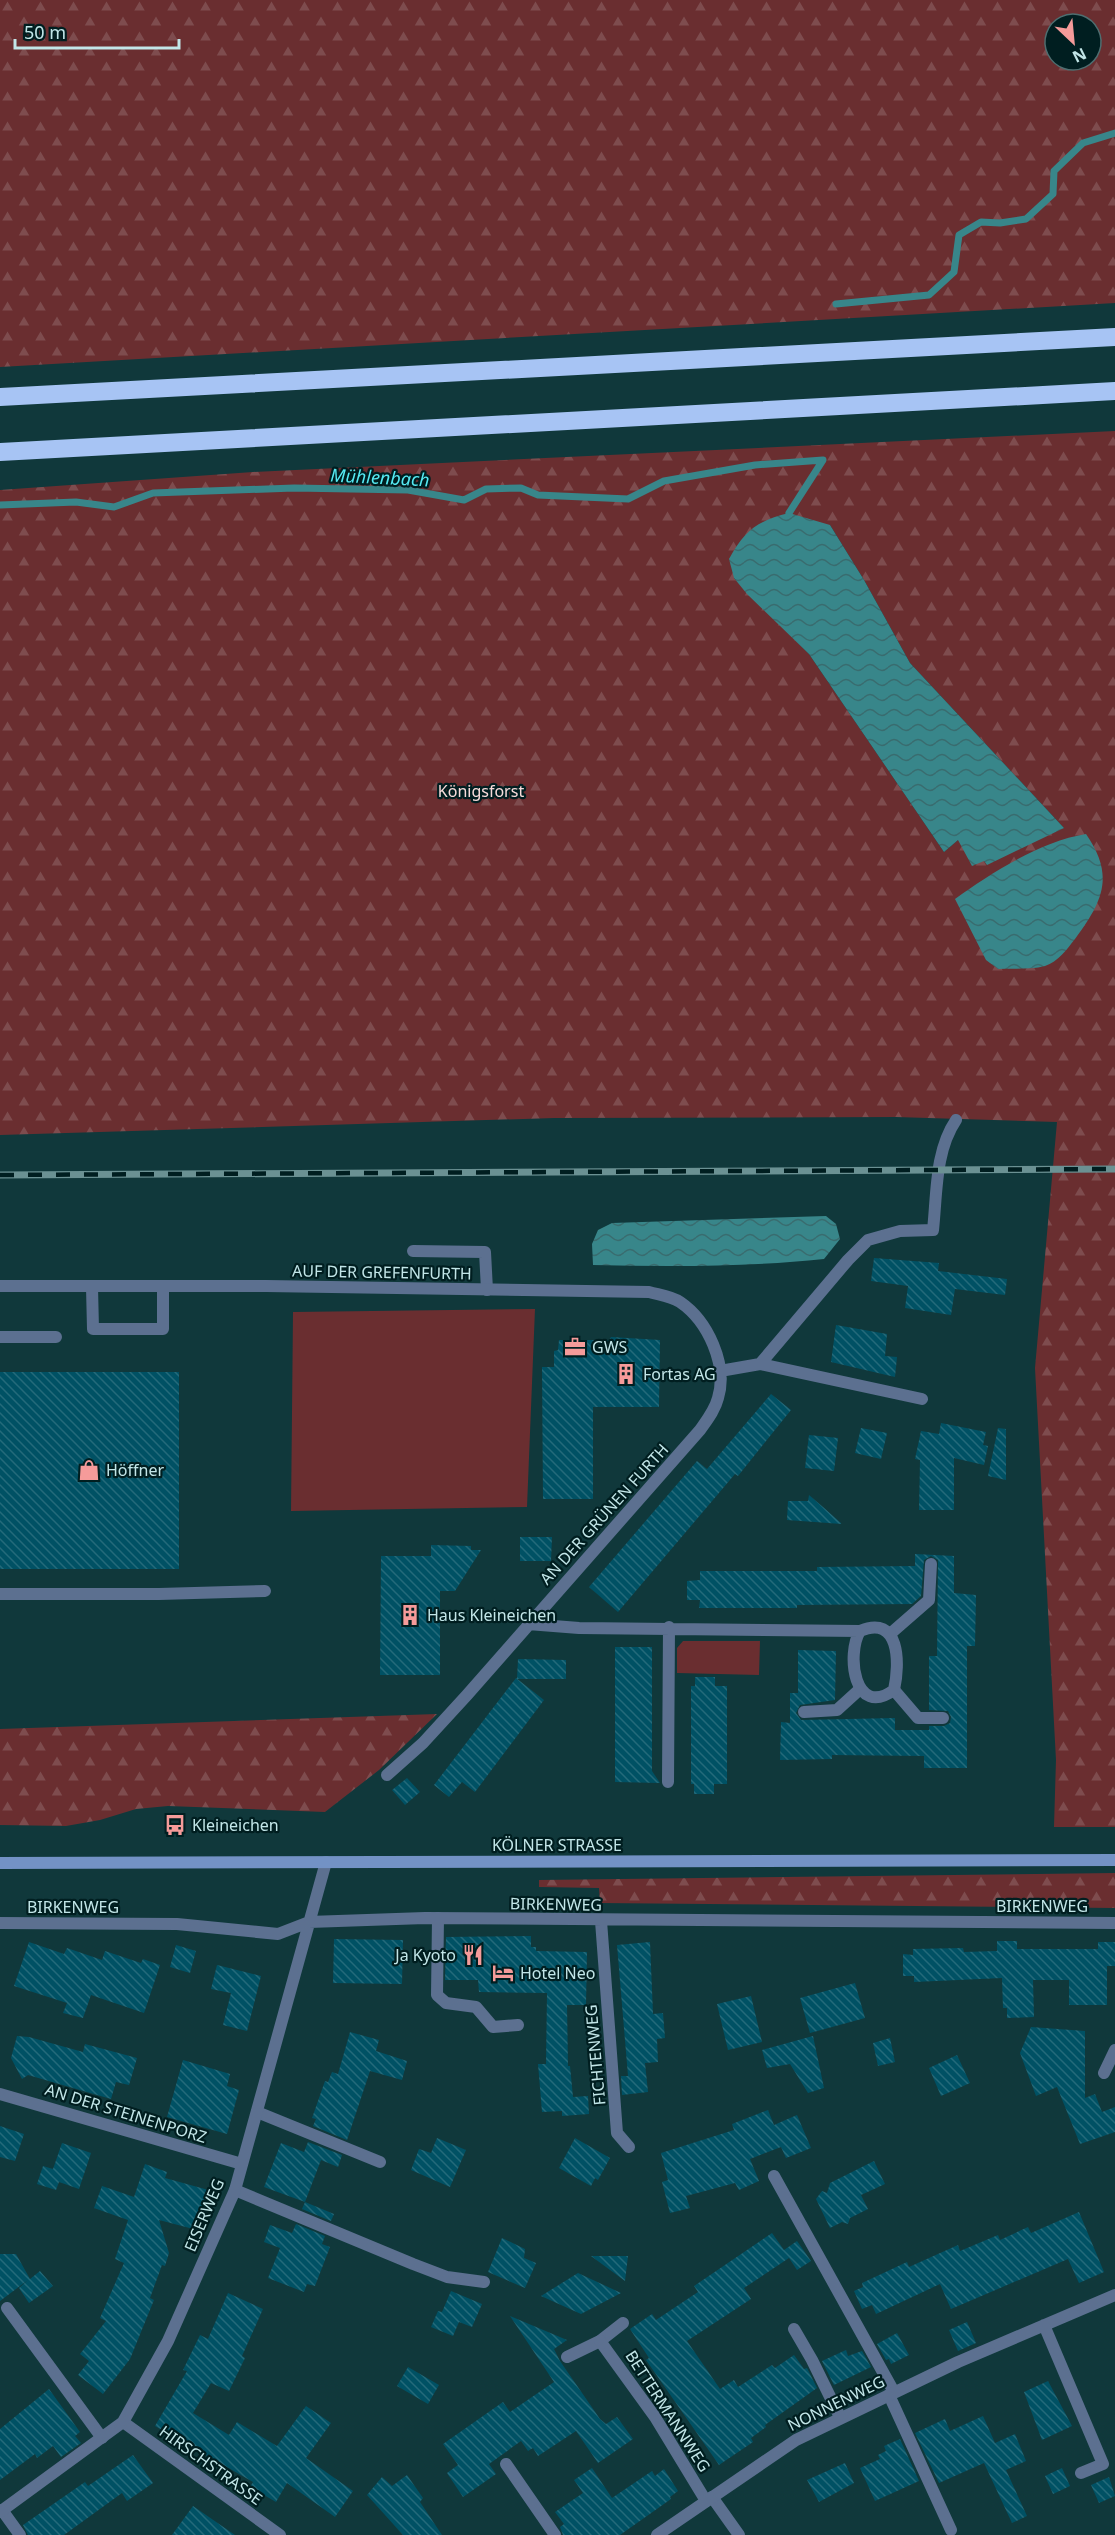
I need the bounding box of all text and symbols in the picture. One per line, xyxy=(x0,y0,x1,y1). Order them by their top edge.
scale bar xyxy=(15,12,178,50)
north arrow xyxy=(1043,12,1103,72)
text: 50 m xyxy=(24,20,66,44)
text: N xyxy=(1069,43,1090,68)
water label: Mühlenbach xyxy=(330,462,430,492)
park label: Königsforst xyxy=(438,780,524,802)
street label: AUF DER GREFENFURTH xyxy=(292,1259,472,1285)
office icon: GWS xyxy=(563,1335,587,1359)
place label: GWS xyxy=(592,1336,628,1358)
building icon: Fortas AG xyxy=(614,1362,638,1386)
place label: Fortas AG xyxy=(643,1363,716,1385)
street label: AN DER GRÜNEN FURTH xyxy=(535,1439,673,1589)
shop icon: Höffner xyxy=(77,1458,101,1482)
place label: Höffner xyxy=(106,1459,164,1481)
building icon: Haus Kleineichen xyxy=(398,1603,422,1627)
place label: Haus Kleineichen xyxy=(427,1604,556,1626)
bus stop icon: Kleineichen xyxy=(163,1813,187,1837)
place label: Kleineichen xyxy=(192,1814,279,1836)
street label: KÖLNER STRASSE xyxy=(492,1834,622,1856)
street label: BIRKENWEG xyxy=(510,1892,602,1916)
street label: BIRKENWEG xyxy=(996,1895,1088,1917)
street label: BIRKENWEG xyxy=(27,1896,119,1918)
restaurant icon: Ja Kyoto xyxy=(461,1943,485,1967)
place label: Ja Kyoto xyxy=(393,1944,456,1966)
hotel icon: Hotel Neo xyxy=(491,1961,515,1985)
place label: Hotel Neo xyxy=(520,1962,596,1984)
street label: FICHTENWEG xyxy=(580,2004,610,2106)
street label: AN DER STEINENPORZ xyxy=(43,2078,209,2148)
street label: EISERWEG xyxy=(179,2175,229,2255)
street label: BETTERMANNWEG xyxy=(620,2346,716,2476)
street label: NONNENWEG xyxy=(784,2370,888,2436)
street label: HIRSCHSTRASSE xyxy=(155,2420,267,2510)

